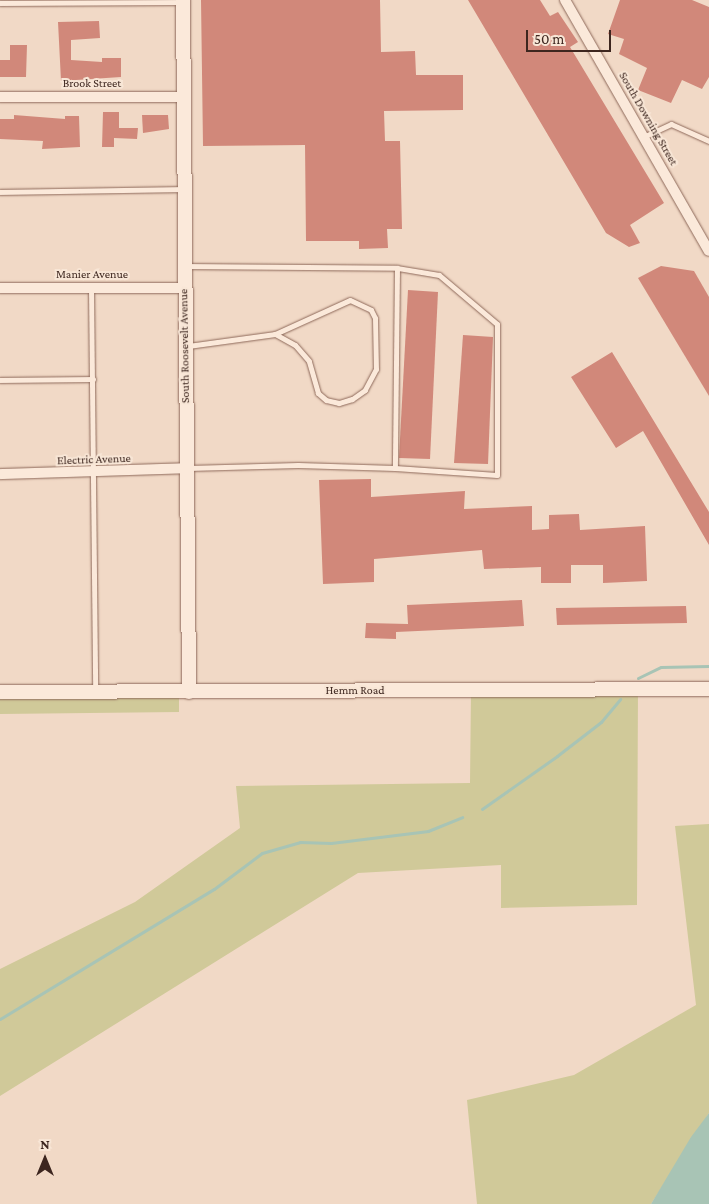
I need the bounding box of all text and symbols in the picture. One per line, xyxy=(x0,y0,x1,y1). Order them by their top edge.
scale bar xyxy=(529,20,614,52)
text: 50 m xyxy=(534,31,564,47)
street label: South Downing Street xyxy=(615,70,681,168)
street label: Brook Street xyxy=(63,77,121,91)
street label: Manier Avenue xyxy=(56,268,128,282)
street label: South Roosevelt Avenue xyxy=(177,289,193,403)
street label: Electric Avenue xyxy=(57,452,131,468)
street label: Hemm Road xyxy=(325,684,385,698)
north arrow xyxy=(20,1134,70,1184)
text: N xyxy=(40,1136,50,1152)

